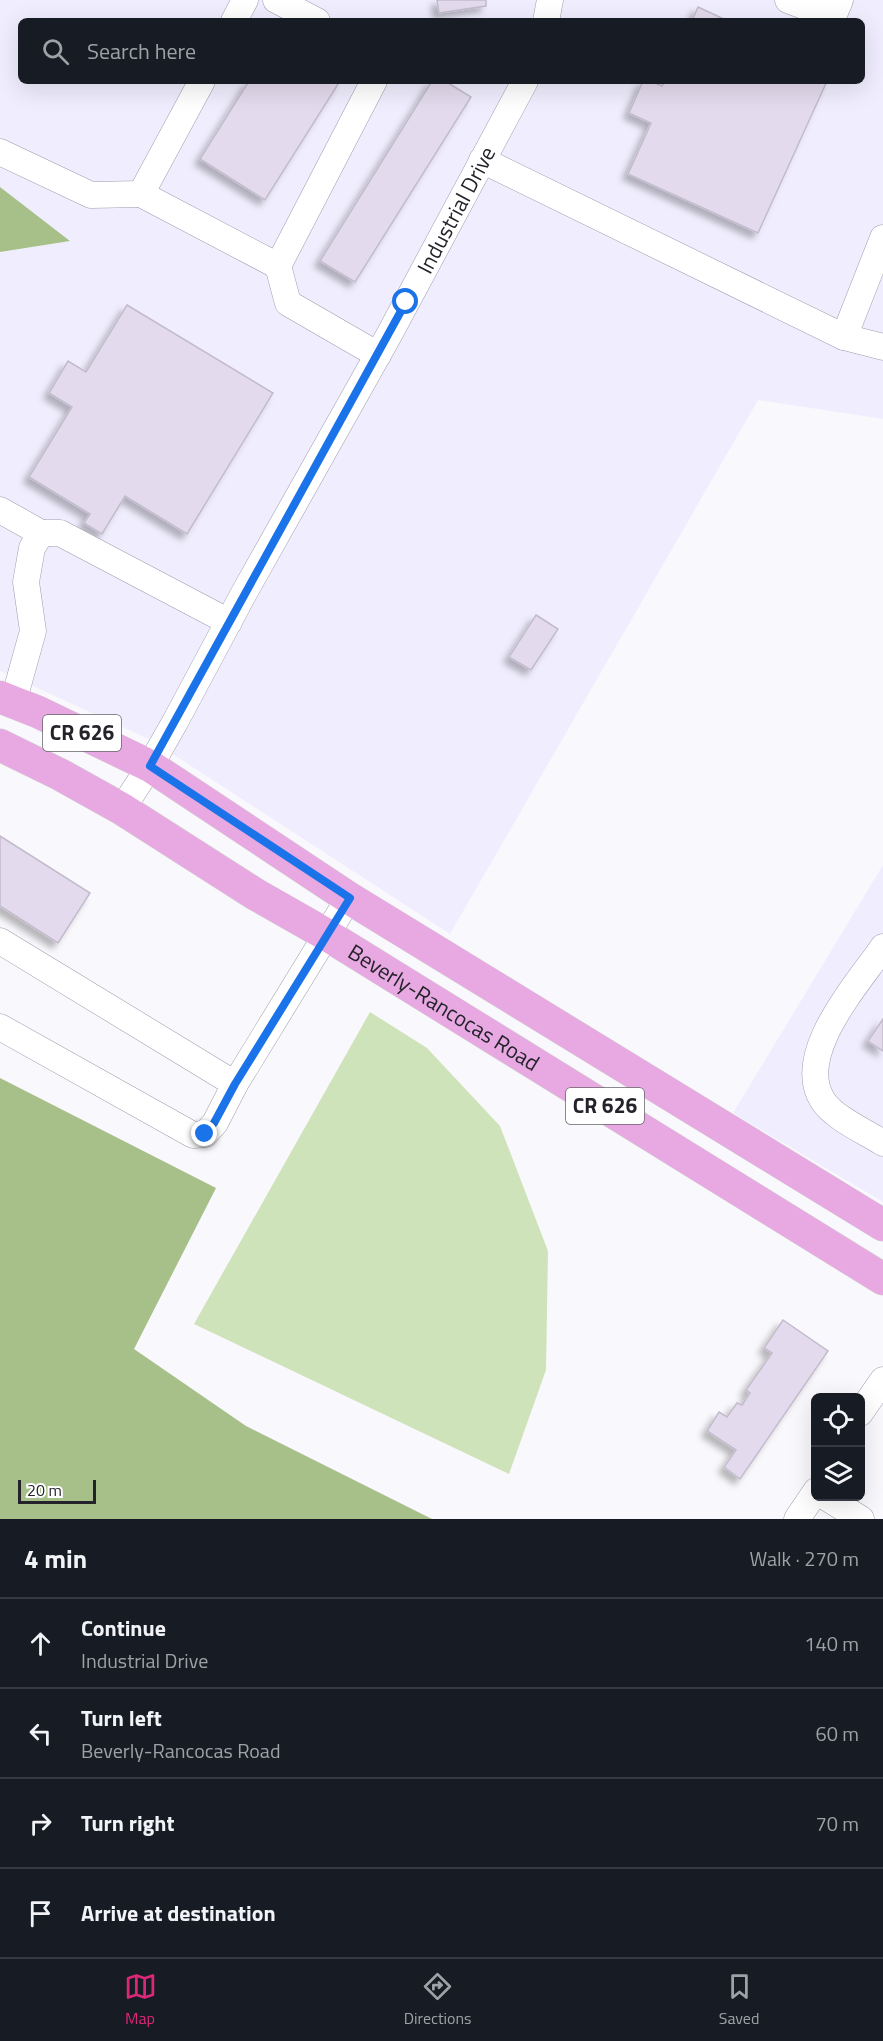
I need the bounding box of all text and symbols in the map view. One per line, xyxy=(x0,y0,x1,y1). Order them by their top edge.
search box xyxy=(18,18,865,84)
text: Search here xyxy=(87,34,196,68)
icon: search xyxy=(39,35,72,68)
street label: Industrial Drive xyxy=(408,140,504,280)
route start xyxy=(392,288,418,314)
road number: CR 626 xyxy=(43,715,121,751)
street label: Beverly-Rancocas Road xyxy=(342,935,546,1080)
road number: CR 626 xyxy=(566,1088,644,1124)
route end xyxy=(191,1120,217,1146)
map controls xyxy=(811,1393,865,1501)
button: locate xyxy=(811,1393,865,1447)
button: layers xyxy=(811,1447,865,1501)
scale bar xyxy=(18,1477,96,1504)
text: 20 m xyxy=(27,1478,62,1502)
text: 4 min xyxy=(24,1539,87,1578)
text: Walk · 270 m xyxy=(750,1543,859,1574)
text: Continue xyxy=(81,1611,166,1645)
icon: ahead xyxy=(24,1627,57,1660)
text: 140 m xyxy=(804,1628,859,1659)
text: Industrial Drive xyxy=(81,1645,208,1676)
text: Turn left xyxy=(81,1701,162,1735)
icon: left xyxy=(24,1717,57,1750)
text: 60 m xyxy=(815,1718,859,1749)
text: Beverly-Rancocas Road xyxy=(81,1735,280,1766)
text: Turn right xyxy=(81,1806,175,1840)
icon: right xyxy=(24,1807,57,1840)
text: 70 m xyxy=(815,1808,859,1839)
text: Arrive at destination xyxy=(81,1896,276,1930)
icon: arrive xyxy=(24,1897,57,1930)
tab: Map xyxy=(124,1970,157,2030)
tab: Directions xyxy=(404,1970,472,2030)
tab: Saved xyxy=(719,1970,759,2030)

